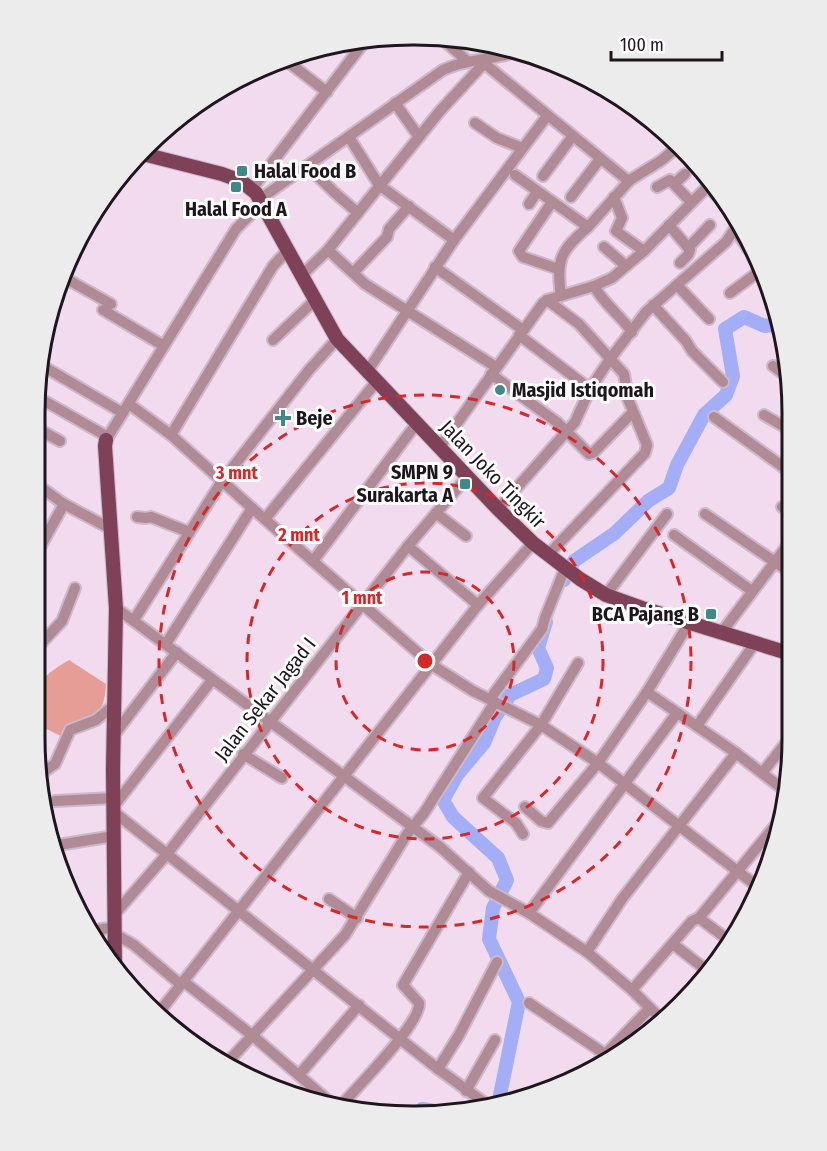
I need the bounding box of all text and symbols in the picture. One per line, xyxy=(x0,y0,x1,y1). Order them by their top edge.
scale bar xyxy=(611,24,722,62)
text: 100 m xyxy=(620,34,664,56)
place label: Halal Food B xyxy=(254,159,356,183)
marker: Halal Food B xyxy=(235,164,249,178)
marker: Halal Food A xyxy=(229,180,243,194)
place label: Halal Food A xyxy=(185,197,288,221)
place label: Masjid Istiqomah xyxy=(512,378,654,402)
marker: Masjid Istiqomah xyxy=(493,383,507,397)
place label: Beje xyxy=(296,406,333,430)
marker: Beje xyxy=(274,409,292,427)
street label: Jalan Joko Tingkir xyxy=(435,415,551,533)
place label: SMPN 9 Surakarta A xyxy=(357,460,454,507)
text: 3 mnt xyxy=(215,462,259,484)
marker: SMPN 9 Surakarta A xyxy=(458,477,472,491)
text: 2 mnt xyxy=(277,524,320,546)
text: 1 mnt xyxy=(342,587,383,609)
place label: BCA Pajang B xyxy=(592,602,699,626)
marker: BCA Pajang B xyxy=(704,607,718,621)
street label: Jalan Sekar Jagad I xyxy=(209,632,321,766)
centre of rings xyxy=(415,651,435,671)

